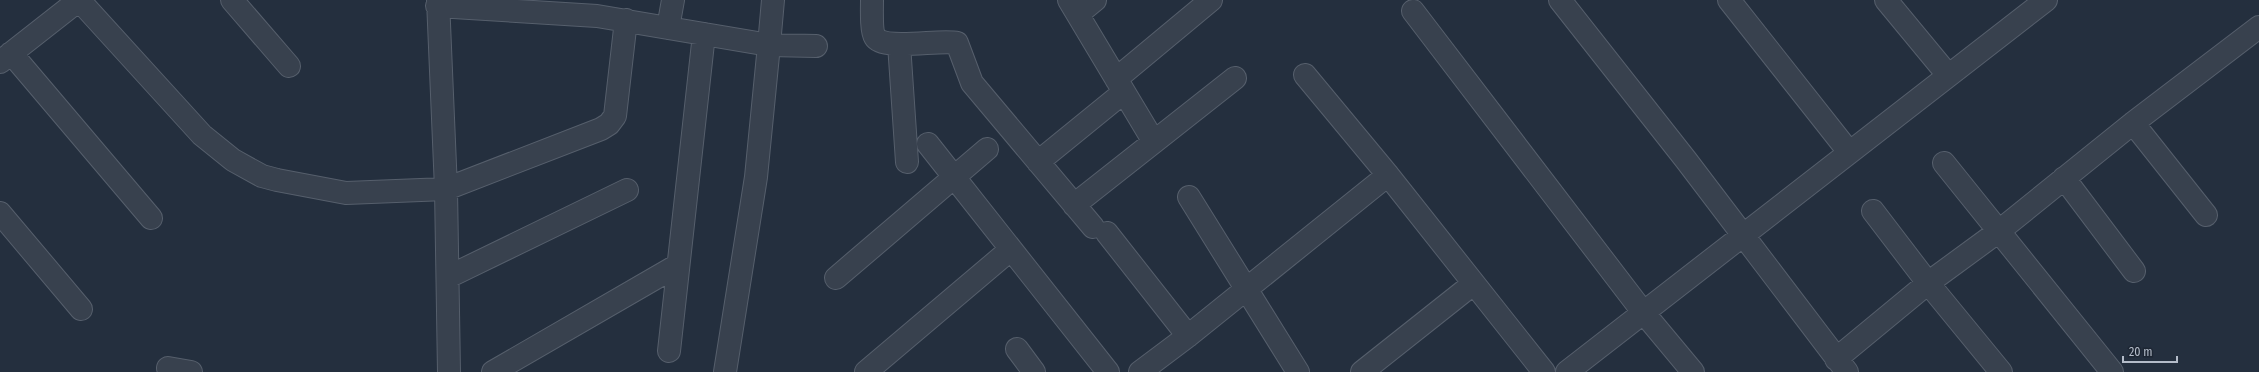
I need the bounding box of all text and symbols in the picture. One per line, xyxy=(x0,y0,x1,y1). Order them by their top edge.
scale bar xyxy=(2123,338,2177,364)
text: 20 m xyxy=(2129,345,2153,359)

